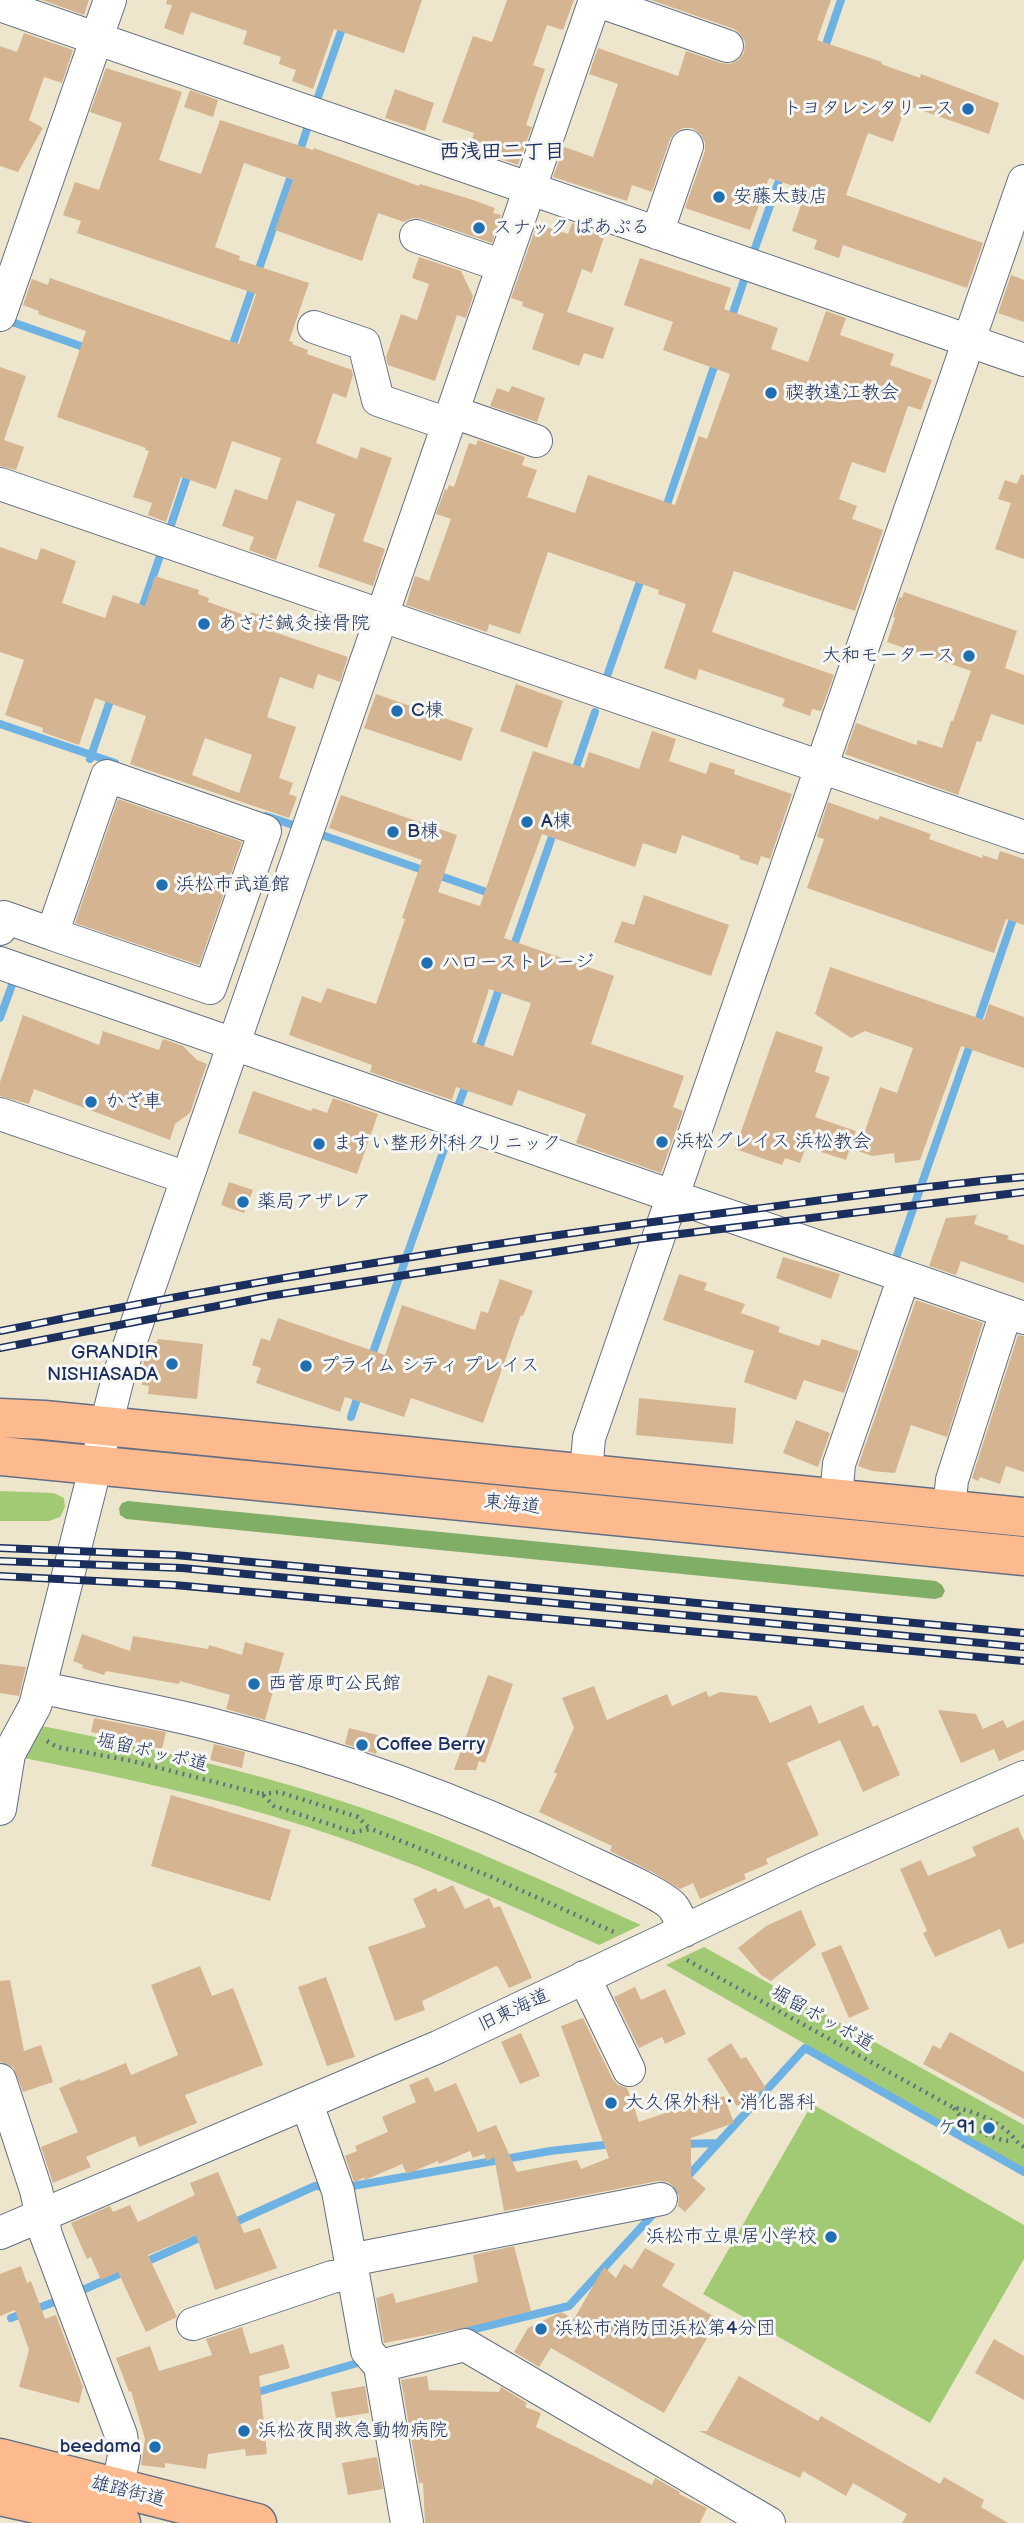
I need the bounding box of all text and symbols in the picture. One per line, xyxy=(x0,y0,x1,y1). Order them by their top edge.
place label: トヨタレンタリース xyxy=(783,98,954,120)
marker: トヨタレンタリース xyxy=(960,101,976,117)
district label: 西浅田二丁目 xyxy=(439,140,565,166)
place label: 安藤太鼓店 xyxy=(733,186,828,208)
marker: 安藤太鼓店 xyxy=(711,189,727,205)
place label: スナック ぱあぷる xyxy=(493,217,650,239)
marker: スナック ぱあぷる xyxy=(471,220,487,236)
place label: 禊教遠江教会 xyxy=(785,382,899,404)
marker: 禊教遠江教会 xyxy=(763,385,779,401)
place label: あさだ鍼灸接骨院 xyxy=(218,613,370,635)
marker: あさだ鍼灸接骨院 xyxy=(196,616,212,632)
place label: 大和モータース xyxy=(822,645,955,667)
marker: 大和モータース xyxy=(961,648,977,664)
place label: C棟 xyxy=(411,700,444,722)
marker: C棟 xyxy=(389,703,405,719)
place label: A棟 xyxy=(541,811,572,833)
marker: A棟 xyxy=(519,814,535,830)
place label: B棟 xyxy=(407,821,439,843)
marker: B棟 xyxy=(385,824,401,840)
place label: 浜松市武道館 xyxy=(176,874,290,896)
marker: 浜松市武道館 xyxy=(154,877,170,893)
place label: ハローストレージ xyxy=(441,952,594,974)
marker: ハローストレージ xyxy=(419,955,435,971)
place label: かざ車 xyxy=(105,1091,162,1113)
marker: かざ車 xyxy=(83,1094,99,1110)
place label: 浜松グレイス 浜松教会 xyxy=(676,1131,871,1153)
place label: ますい整形外科クリニック xyxy=(333,1133,561,1155)
marker: 浜松グレイス 浜松教会 xyxy=(654,1134,670,1150)
marker: ますい整形外科クリニック xyxy=(311,1136,327,1152)
place label: 薬局アザレア xyxy=(257,1191,371,1213)
marker: 薬局アザレア xyxy=(235,1194,251,1210)
place label: GRANDIR NISHIASADA xyxy=(47,1342,158,1386)
place label: プライム シティ プレイス xyxy=(320,1355,539,1377)
marker: GRANDIR NISHIASADA xyxy=(164,1356,180,1372)
marker: プライム シティ プレイス xyxy=(298,1358,314,1374)
street label: 東海道 xyxy=(482,1491,542,1519)
place label: 西菅原町公民館 xyxy=(268,1673,401,1695)
marker: 西菅原町公民館 xyxy=(246,1676,262,1692)
street label: 堀留ポッポ道 xyxy=(94,1729,210,1777)
place label: Coffee Berry xyxy=(376,1734,485,1756)
marker: Coffee Berry xyxy=(354,1737,370,1753)
street label: 堀留ポッポ道 xyxy=(767,1981,877,2057)
street label: 旧東海道 xyxy=(475,1985,553,2037)
place label: 大久保外科・消化器科 xyxy=(625,2092,815,2114)
marker: 大久保外科・消化器科 xyxy=(603,2095,619,2111)
place label: ケ91 xyxy=(938,2117,975,2139)
marker: ケ91 xyxy=(981,2120,997,2136)
place label: 浜松市立県居小学校 xyxy=(646,2226,817,2248)
marker: 浜松市立県居小学校 xyxy=(823,2229,839,2245)
place label: 浜松市消防団浜松第4分団 xyxy=(555,2318,776,2340)
marker: 浜松市消防団浜松第4分団 xyxy=(533,2321,549,2337)
place label: 浜松夜間救急動物病院 xyxy=(258,2420,448,2442)
marker: 浜松夜間救急動物病院 xyxy=(236,2423,252,2439)
place label: beedama xyxy=(60,2436,141,2458)
marker: beedama xyxy=(147,2439,163,2455)
street label: 雄踏街道 xyxy=(88,2472,168,2512)

